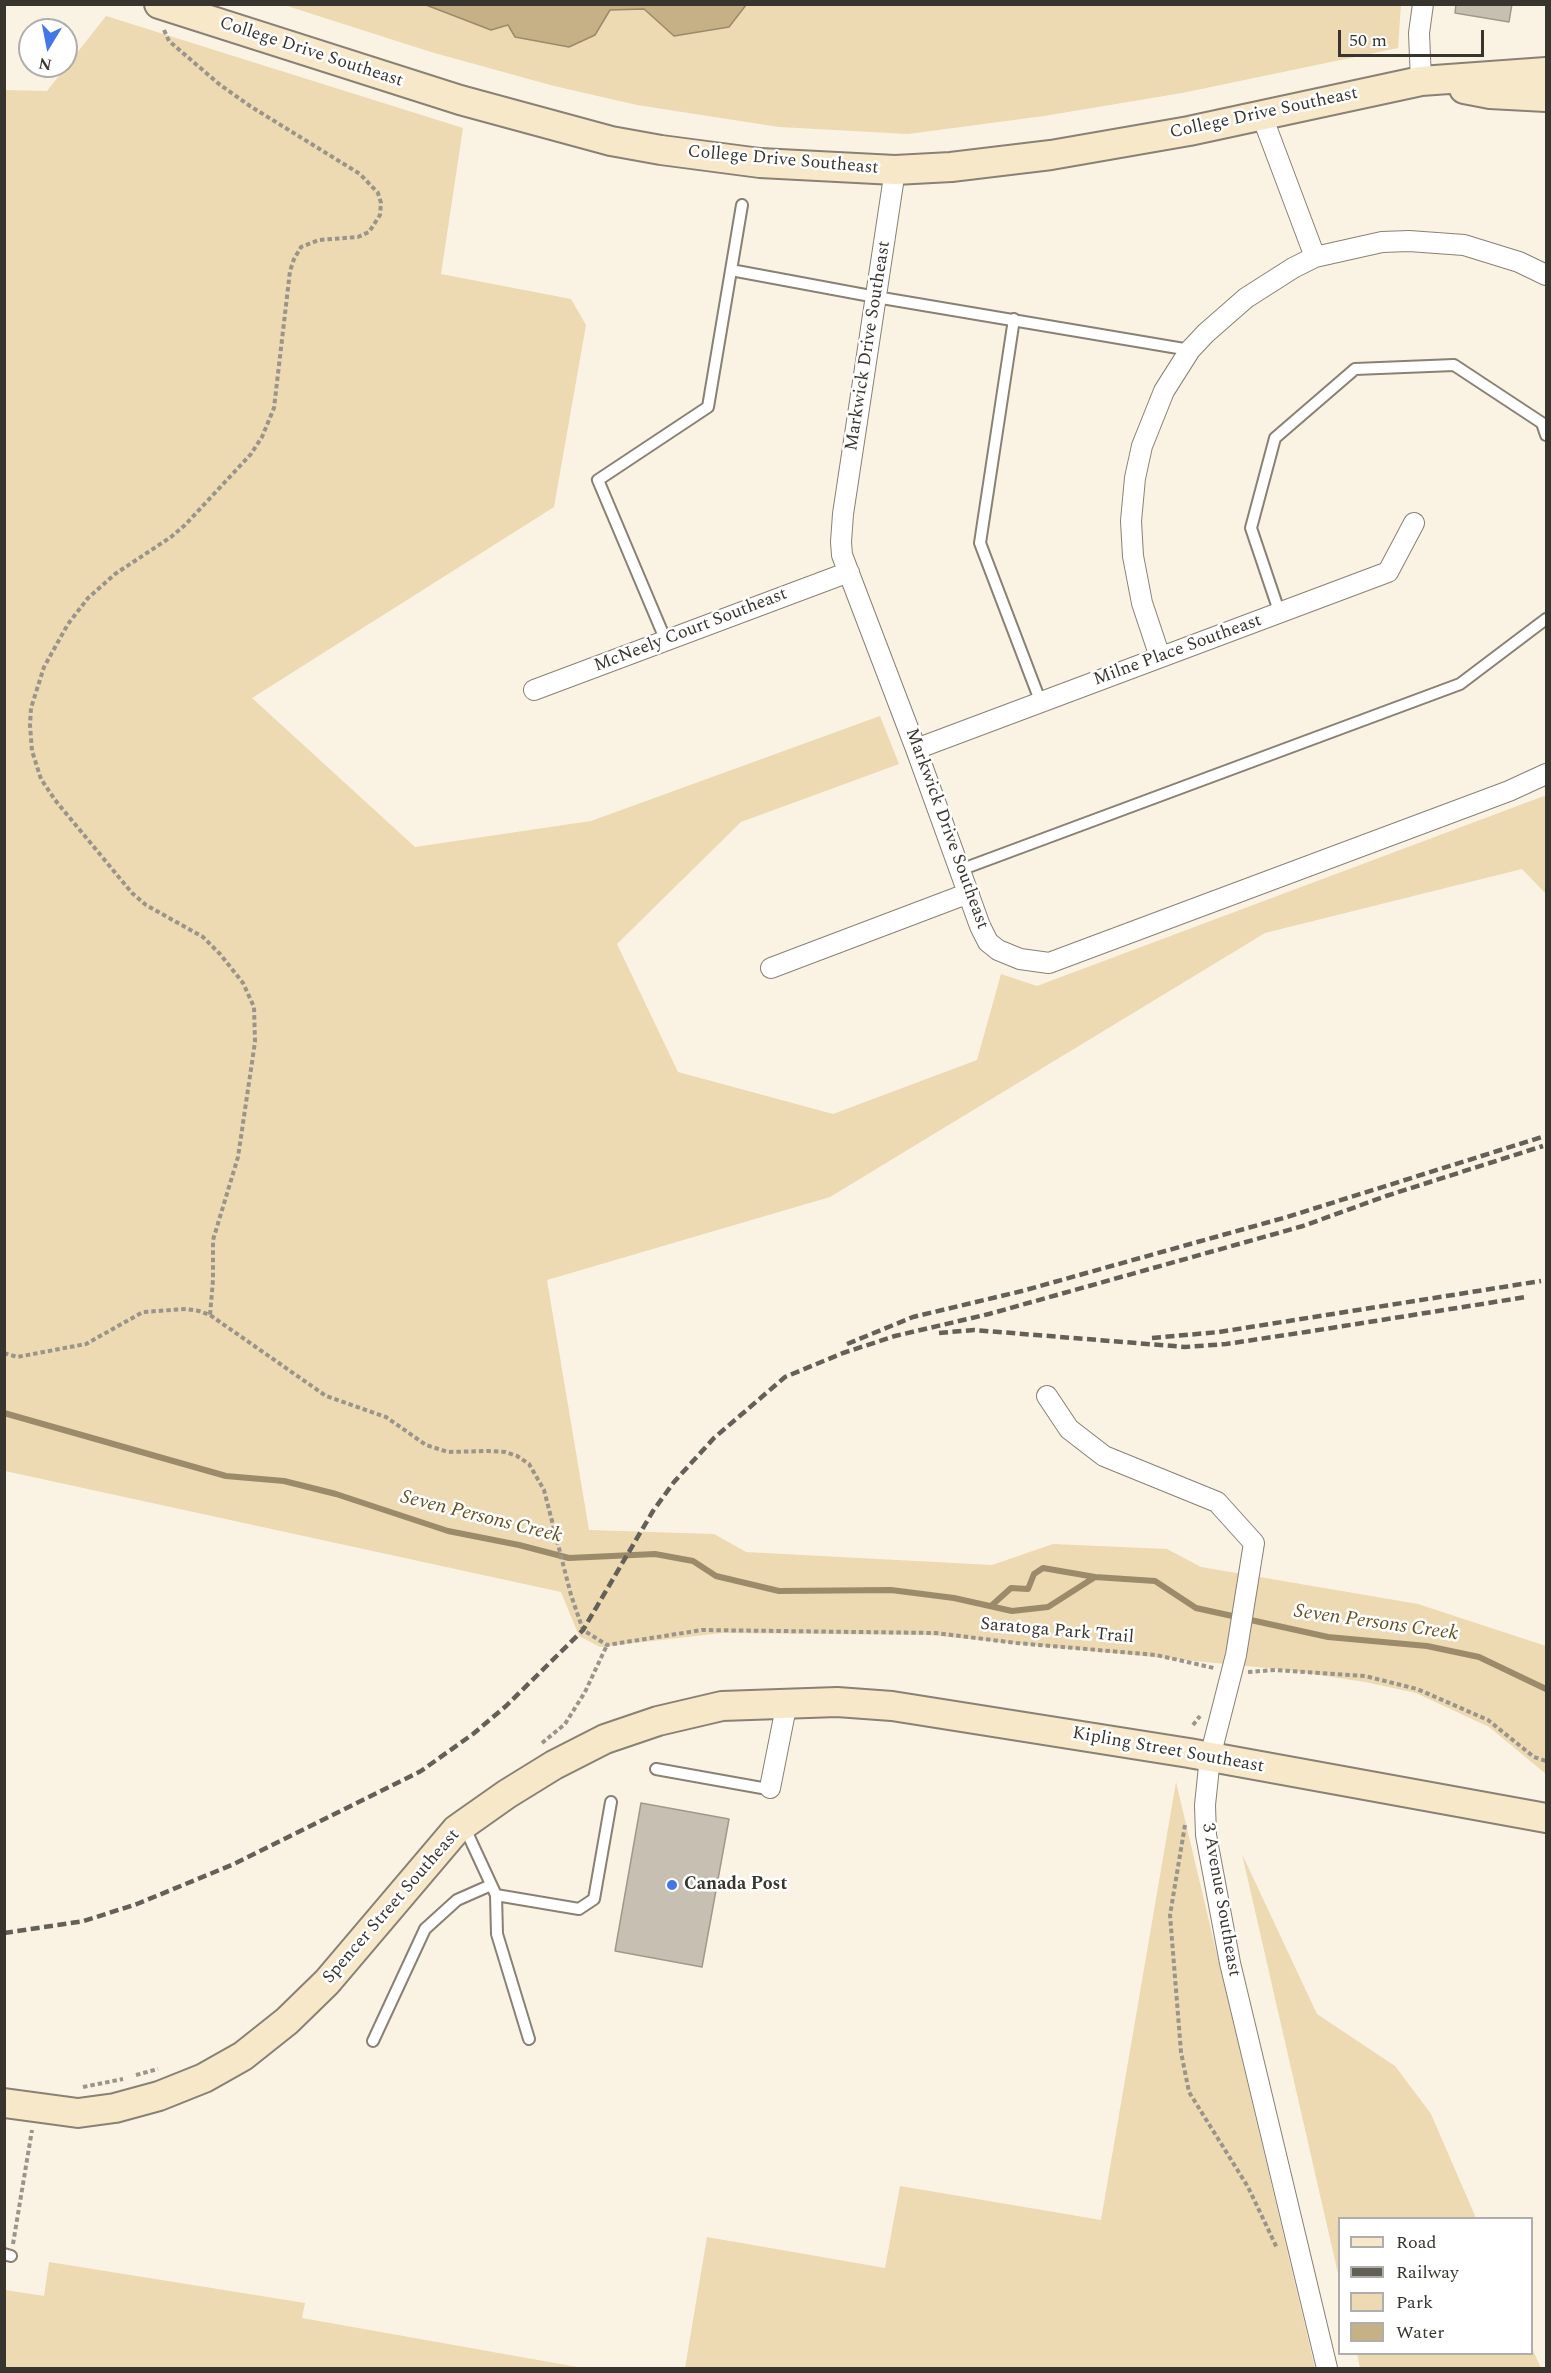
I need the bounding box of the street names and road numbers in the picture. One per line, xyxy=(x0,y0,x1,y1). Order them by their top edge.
street label: College Drive Southeast xyxy=(217,13,405,93)
street label: College Drive Southeast xyxy=(1168,84,1360,144)
street label: College Drive Southeast xyxy=(687,142,879,180)
street label: Markwick Drive Southeast xyxy=(842,239,896,453)
street label: McNeely Court Southeast xyxy=(591,584,791,678)
street label: Milne Place Southeast xyxy=(1091,611,1265,691)
street label: Markwick Drive Southeast xyxy=(900,726,992,932)
street label: Saratoga Park Trail xyxy=(979,1615,1135,1649)
street label: Kipling Street Southeast xyxy=(1071,1724,1265,1778)
street label: 3 Avenue Southeast xyxy=(1196,1822,1244,1978)
street label: Spencer Street Southeast xyxy=(319,1825,465,1989)

